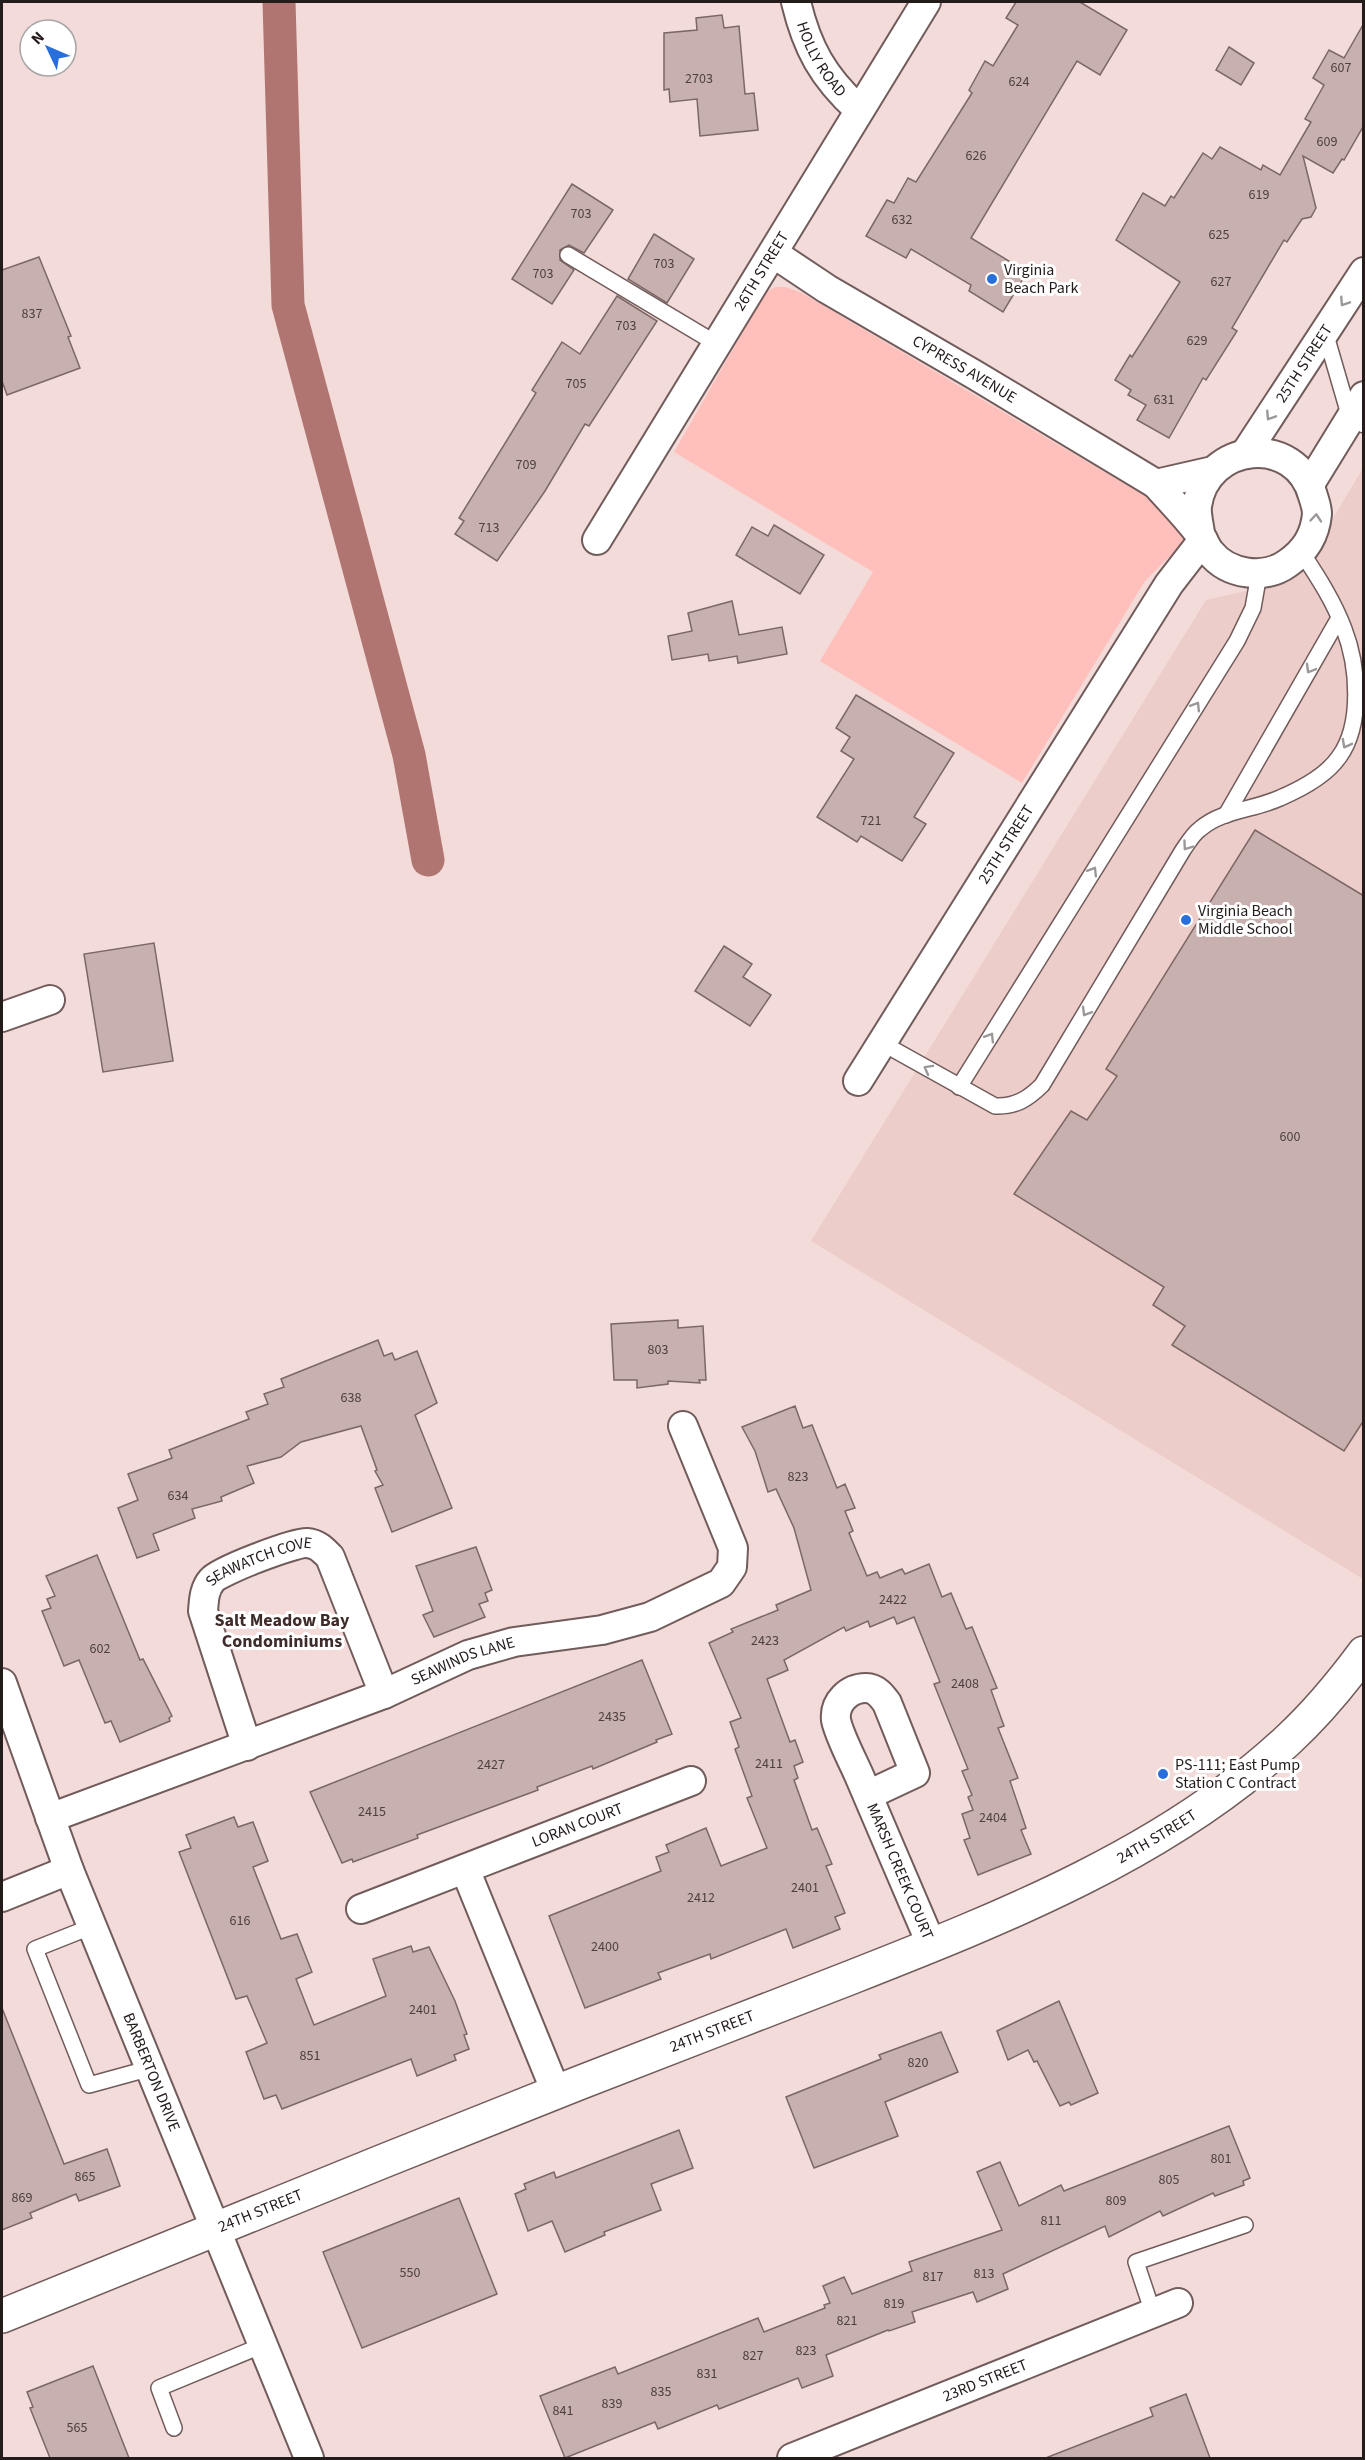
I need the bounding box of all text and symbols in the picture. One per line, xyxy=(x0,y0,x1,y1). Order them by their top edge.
north arrow xyxy=(18,18,78,78)
street label: HOLLY ROAD xyxy=(791,19,851,102)
text: N xyxy=(26,27,50,50)
house number: 607 xyxy=(1331,58,1351,78)
house number: 2703 xyxy=(685,69,713,89)
house number: 624 xyxy=(1009,72,1029,92)
house number: 609 xyxy=(1317,132,1337,152)
house number: 626 xyxy=(966,146,986,166)
house number: 619 xyxy=(1249,185,1269,205)
house number: 703 xyxy=(571,204,591,224)
house number: 632 xyxy=(892,210,912,230)
house number: 625 xyxy=(1209,225,1229,245)
street label: 26TH STREET xyxy=(729,227,794,315)
house number: 703 xyxy=(654,254,674,274)
place label: Virginia Beach Park xyxy=(1004,259,1078,299)
house number: 703 xyxy=(533,264,553,284)
marker: Virginia Beach Park xyxy=(985,272,999,286)
house number: 627 xyxy=(1211,272,1231,292)
one-way arrow xyxy=(1340,295,1351,306)
house number: 837 xyxy=(22,304,42,324)
house number: 703 xyxy=(616,316,636,336)
street label: 25TH STREET xyxy=(1270,320,1338,407)
street label: CYPRESS AVENUE xyxy=(908,330,1021,409)
house number: 629 xyxy=(1187,331,1207,351)
house number: 705 xyxy=(566,374,586,394)
house number: 631 xyxy=(1154,390,1174,410)
one-way arrow xyxy=(1265,410,1277,420)
house number: 709 xyxy=(516,455,536,475)
one-way arrow xyxy=(1309,514,1322,523)
house number: 713 xyxy=(479,518,499,538)
one-way arrow xyxy=(1306,663,1317,673)
one-way arrow xyxy=(1189,702,1201,712)
one-way arrow xyxy=(1342,738,1353,749)
street label: 25TH STREET xyxy=(973,800,1039,888)
house number: 721 xyxy=(861,811,881,831)
one-way arrow xyxy=(1183,839,1194,850)
one-way arrow xyxy=(1086,867,1098,877)
place label: Virginia Beach Middle School xyxy=(1198,900,1293,940)
marker: Virginia Beach Middle School xyxy=(1179,913,1193,927)
one-way arrow xyxy=(1081,1006,1093,1016)
one-way arrow xyxy=(983,1033,995,1043)
one-way arrow xyxy=(924,1065,934,1076)
house number: 600 xyxy=(1280,1127,1300,1147)
house number: 803 xyxy=(648,1340,668,1360)
house number: 638 xyxy=(341,1388,361,1408)
house number: 823 xyxy=(788,1467,808,1487)
house number: 634 xyxy=(168,1486,188,1506)
street label: SEAWATCH COVE xyxy=(200,1532,313,1591)
house number: 2422 xyxy=(879,1590,907,1610)
district label: Salt Meadow Bay Condominiums xyxy=(215,1608,350,1654)
street label: SEAWINDS LANE xyxy=(407,1631,517,1691)
house number: 2423 xyxy=(751,1631,779,1651)
house number: 602 xyxy=(90,1639,110,1659)
house number: 2408 xyxy=(951,1674,979,1694)
house number: 2435 xyxy=(598,1707,626,1727)
house number: 2411 xyxy=(755,1754,783,1774)
place label: PS-111; East Pump Station C Contract xyxy=(1175,1754,1300,1794)
house number: 2427 xyxy=(477,1755,505,1775)
marker: PS-111; East Pump Station C Contract xyxy=(1156,1767,1170,1781)
street label: LORAN COURT xyxy=(528,1797,627,1853)
street label: MARSH CREEK COURT xyxy=(861,1800,939,1943)
house number: 2415 xyxy=(358,1802,386,1822)
street label: 24TH STREET xyxy=(1113,1804,1201,1869)
house number: 2404 xyxy=(979,1808,1007,1828)
house number: 2401 xyxy=(791,1878,819,1898)
house number: 2412 xyxy=(687,1888,715,1908)
house number: 616 xyxy=(230,1911,250,1931)
house number: 2400 xyxy=(591,1937,619,1957)
house number: 2401 xyxy=(409,2000,437,2020)
street label: 24TH STREET xyxy=(666,2005,758,2058)
street label: BARBERTON DRIVE xyxy=(117,2010,186,2135)
house number: 851 xyxy=(300,2046,320,2066)
house number: 820 xyxy=(908,2053,928,2073)
house number: 801 xyxy=(1211,2149,1231,2169)
house number: 865 xyxy=(75,2167,95,2187)
house number: 805 xyxy=(1159,2170,1179,2190)
street label: 24TH STREET xyxy=(215,2184,306,2238)
house number: 869 xyxy=(12,2188,32,2208)
house number: 809 xyxy=(1106,2191,1126,2211)
house number: 811 xyxy=(1041,2211,1061,2231)
house number: 550 xyxy=(400,2263,420,2283)
house number: 813 xyxy=(974,2264,994,2284)
house number: 817 xyxy=(923,2267,943,2287)
house number: 819 xyxy=(884,2294,904,2314)
house number: 821 xyxy=(837,2311,857,2331)
house number: 823 xyxy=(796,2341,816,2361)
house number: 827 xyxy=(743,2346,763,2366)
street label: 23RD STREET xyxy=(939,2353,1031,2407)
house number: 831 xyxy=(697,2364,717,2384)
house number: 835 xyxy=(651,2382,671,2402)
house number: 839 xyxy=(602,2394,622,2414)
house number: 841 xyxy=(553,2401,573,2421)
house number: 565 xyxy=(67,2418,87,2438)

